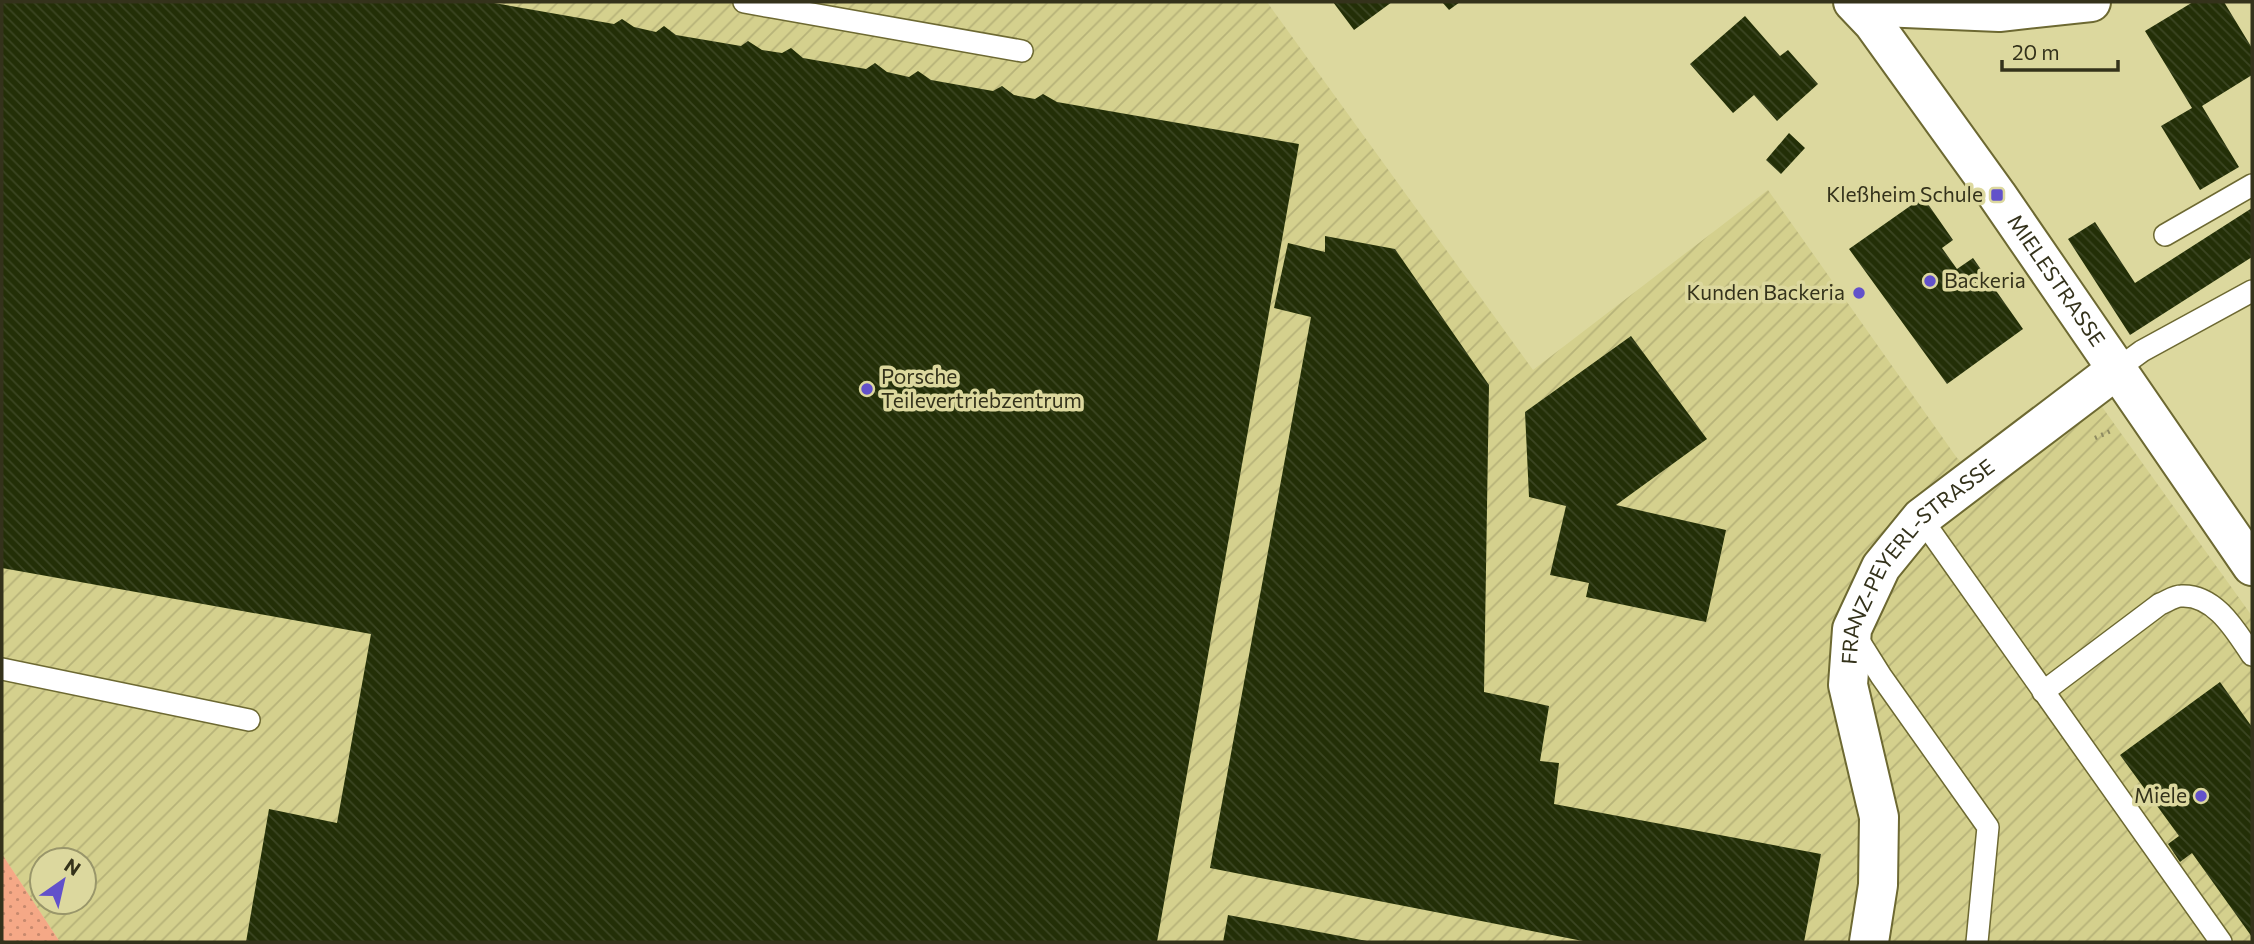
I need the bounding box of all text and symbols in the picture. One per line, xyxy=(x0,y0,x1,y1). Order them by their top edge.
scale bar xyxy=(2002,28,2118,72)
text: 20 m xyxy=(2012,39,2060,64)
place label: Kleßheim Schule xyxy=(1826,181,1983,206)
marker: Kleßheim Schule xyxy=(1989,187,2005,203)
street label: MIELESTRASSE xyxy=(2003,209,2111,350)
place label: Backeria xyxy=(1944,267,2026,292)
marker: Backeria xyxy=(1922,273,1938,289)
place label: Kunden Backeria xyxy=(1686,279,1845,304)
marker: Kunden Backeria xyxy=(1851,285,1867,301)
place label: Porsche Teilevertriebzentrum xyxy=(881,363,1082,412)
marker: Porsche Teilevertriebzentrum xyxy=(859,381,875,397)
street label: FRANZ-PEYERL-STRASSE xyxy=(1835,453,1999,665)
place label: Miele xyxy=(2134,782,2187,807)
marker: Miele xyxy=(2193,788,2209,804)
north arrow xyxy=(28,846,98,916)
text: N xyxy=(60,853,85,880)

